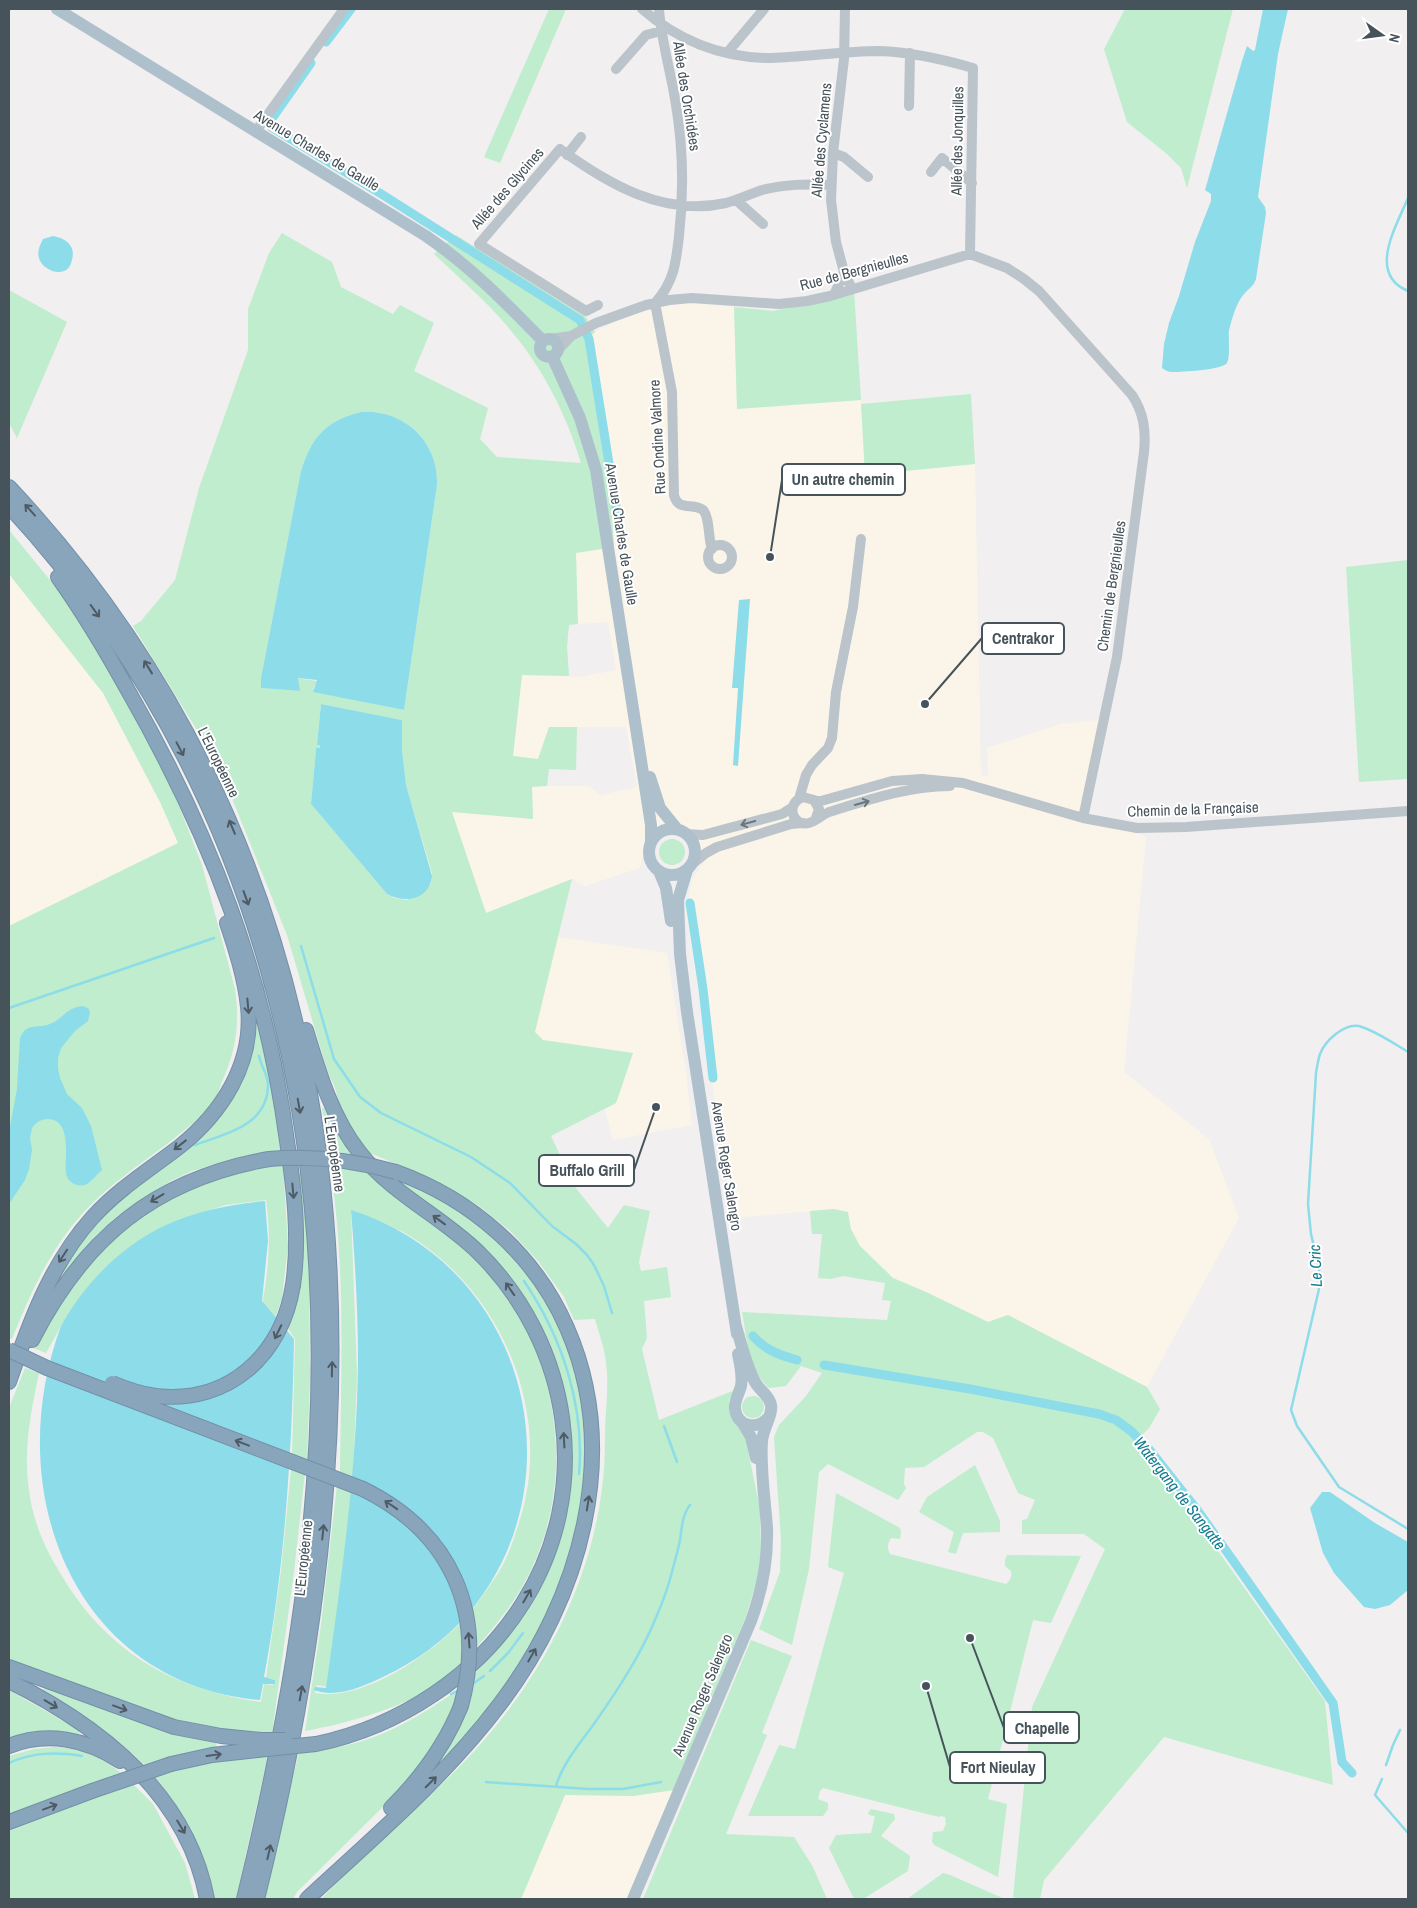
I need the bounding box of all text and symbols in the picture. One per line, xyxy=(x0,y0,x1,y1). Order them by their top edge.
north arrow xyxy=(1357,10,1407,60)
text: N xyxy=(1385,32,1404,44)
street label: Allée des Orchidées xyxy=(668,39,706,152)
street label: Allée des Cyclamens xyxy=(805,82,836,199)
street label: Allée des Jonquilles xyxy=(946,86,968,197)
street label: Avenue Charles de Gaulle xyxy=(249,104,384,196)
street label: Allée des Glycines xyxy=(465,143,548,234)
street label: Rue de Bergnieulles xyxy=(797,246,911,296)
street label: Rue Ondine Valmore xyxy=(644,379,670,495)
street label: Avenue Charles de Gaulle xyxy=(600,461,644,607)
callout: Un autre chemin xyxy=(782,464,905,495)
text: Un autre chemin xyxy=(792,468,894,490)
one-way arrow xyxy=(24,503,36,516)
street label: Chemin de Bergnieulles xyxy=(1091,519,1131,653)
one-way arrow xyxy=(90,604,100,618)
callout: Centrakor xyxy=(982,623,1064,654)
text: Centrakor xyxy=(992,627,1055,649)
one-way arrow xyxy=(143,661,153,675)
street label: L'Européenne xyxy=(193,723,245,801)
one-way arrow xyxy=(176,741,185,756)
street label: Chemin de la Française xyxy=(1127,796,1259,822)
one-way arrow xyxy=(853,798,869,807)
one-way arrow xyxy=(740,819,756,828)
one-way arrow xyxy=(226,820,236,835)
one-way arrow xyxy=(242,889,251,905)
one-way arrow xyxy=(243,997,253,1013)
one-way arrow xyxy=(295,1097,305,1113)
street label: Avenue Roger Salengro xyxy=(706,1099,748,1233)
street label: L'Européenne xyxy=(319,1115,351,1193)
one-way arrow xyxy=(174,1140,187,1151)
callout: Buffalo Grill xyxy=(539,1155,634,1186)
text: Buffalo Grill xyxy=(549,1159,625,1181)
one-way arrow xyxy=(288,1183,298,1199)
one-way arrow xyxy=(151,1193,165,1203)
one-way arrow xyxy=(432,1215,446,1225)
water label: Le Cric xyxy=(1303,1244,1327,1288)
one-way arrow xyxy=(58,1249,68,1263)
one-way arrow xyxy=(505,1283,515,1297)
one-way arrow xyxy=(273,1324,283,1339)
one-way arrow xyxy=(327,1362,337,1378)
one-way arrow xyxy=(560,1432,569,1448)
water label: Watergang de Sangatte xyxy=(1129,1432,1231,1554)
one-way arrow xyxy=(234,1438,250,1447)
one-way arrow xyxy=(584,1496,594,1512)
one-way arrow xyxy=(385,1500,399,1510)
street label: L'Européenne xyxy=(289,1519,317,1597)
one-way arrow xyxy=(318,1524,328,1540)
one-way arrow xyxy=(523,1589,533,1604)
street label: Avenue Roger Salengro xyxy=(666,1630,737,1760)
one-way arrow xyxy=(465,1633,474,1649)
one-way arrow xyxy=(527,1647,537,1662)
one-way arrow xyxy=(297,1685,306,1701)
one-way arrow xyxy=(44,1700,58,1710)
one-way arrow xyxy=(112,1704,127,1713)
callout: Chapelle xyxy=(1004,1712,1079,1743)
text: Chapelle xyxy=(1015,1717,1069,1739)
one-way arrow xyxy=(206,1750,222,1760)
callout: Fort Nieulay xyxy=(950,1752,1045,1783)
text: Fort Nieulay xyxy=(960,1756,1036,1778)
one-way arrow xyxy=(425,1776,438,1788)
one-way arrow xyxy=(42,1802,57,1811)
one-way arrow xyxy=(176,1819,186,1833)
one-way arrow xyxy=(265,1844,274,1860)

